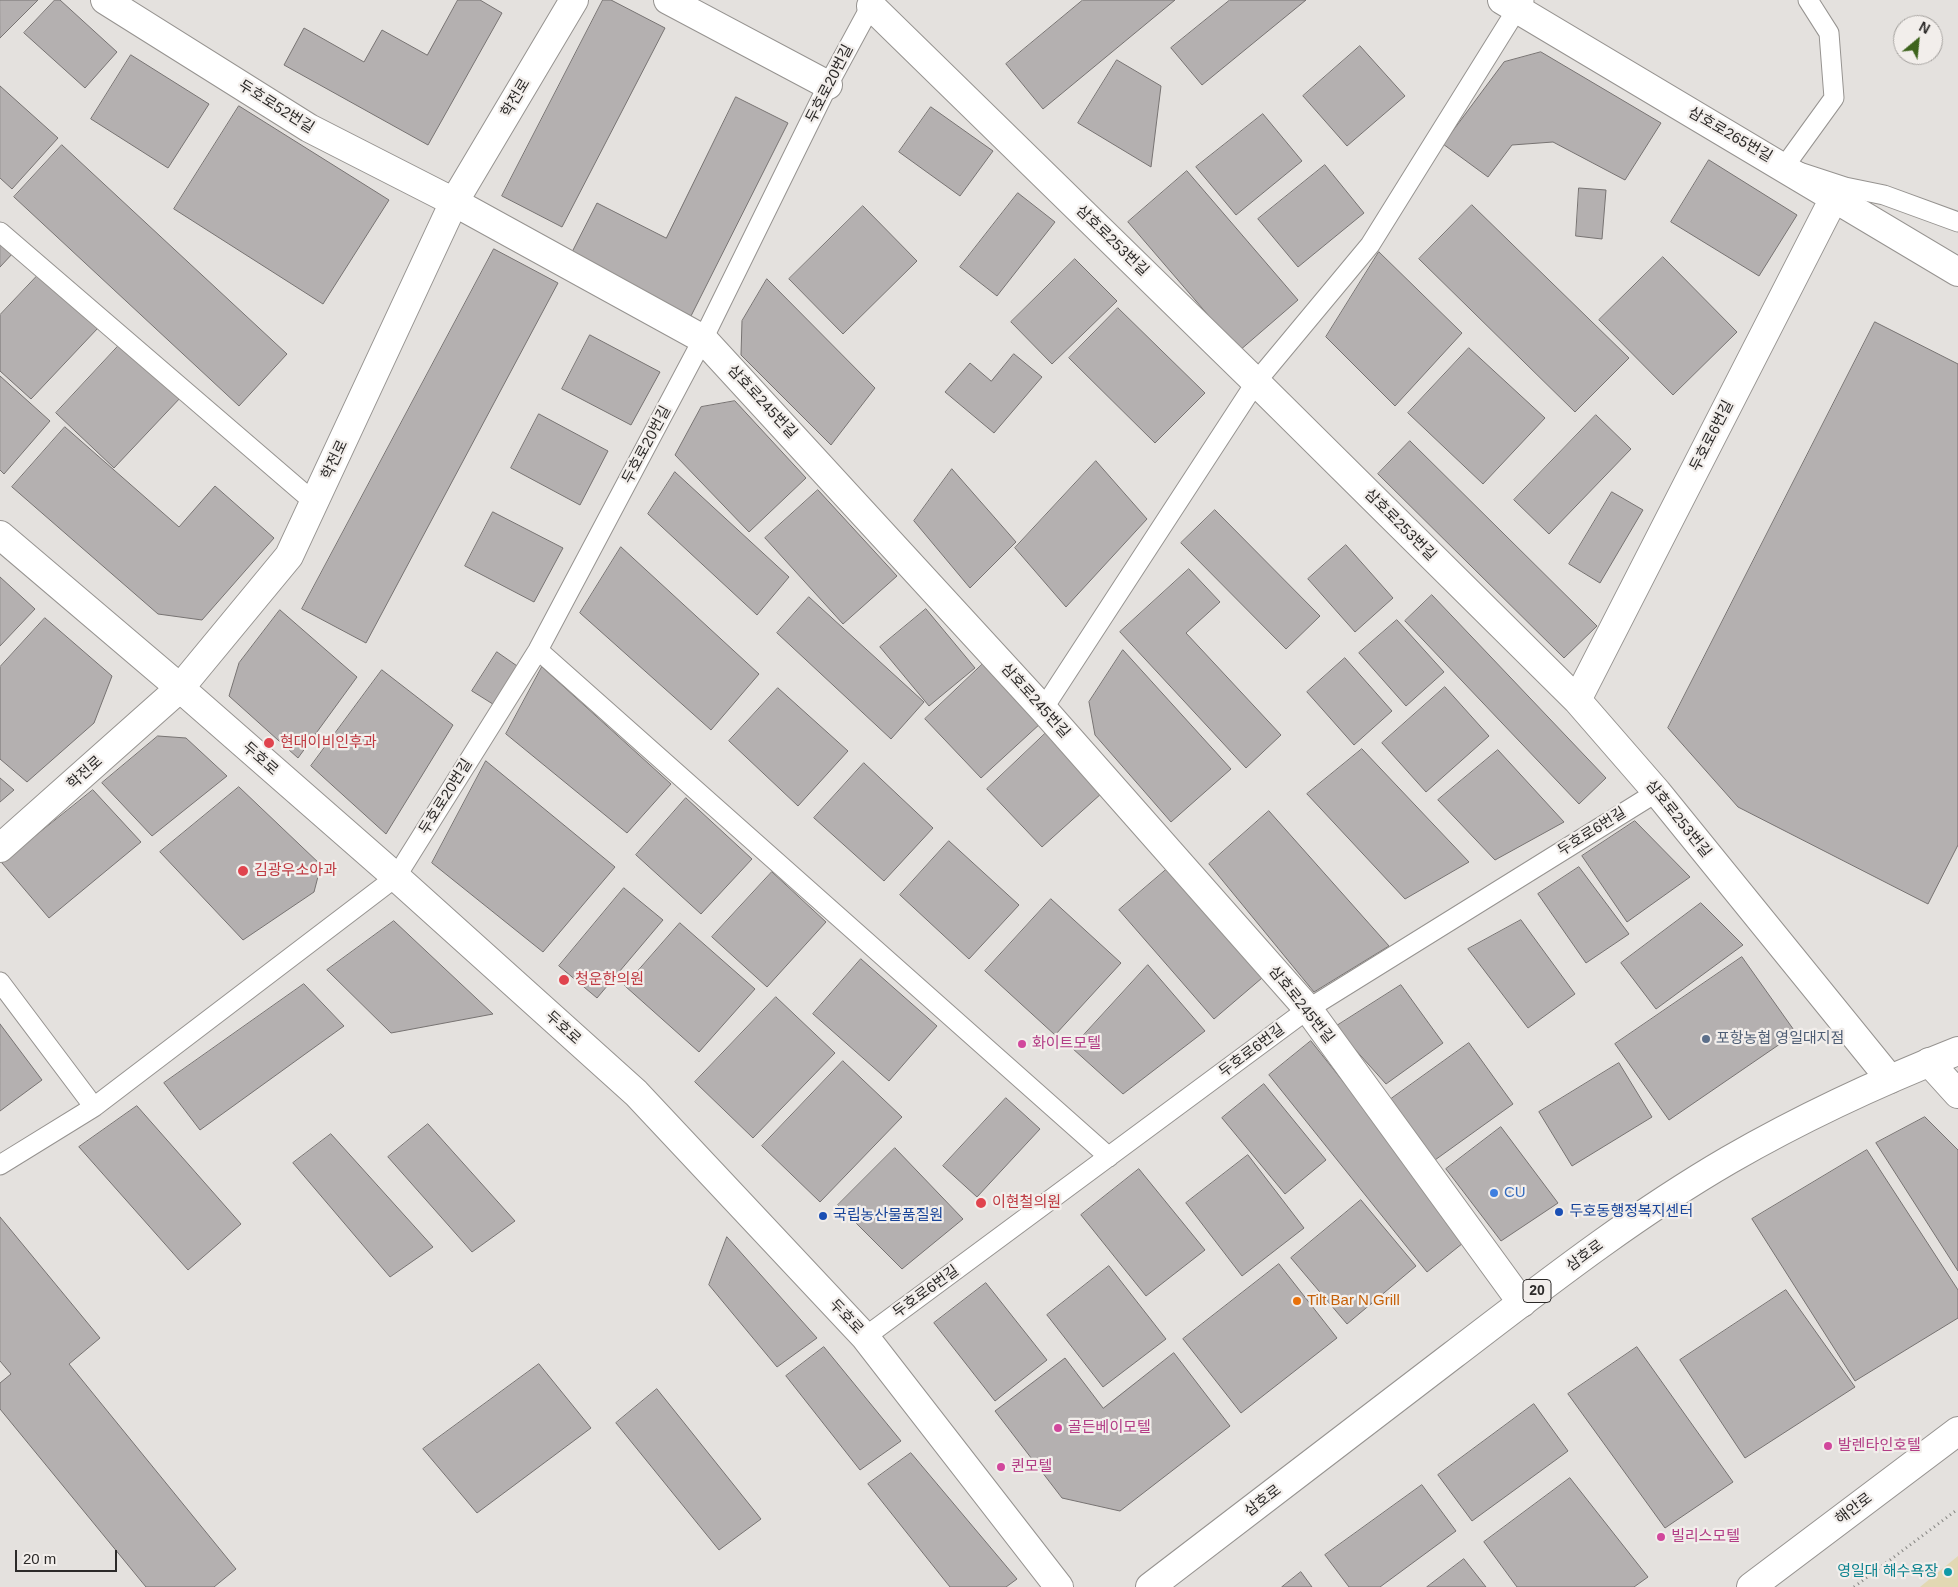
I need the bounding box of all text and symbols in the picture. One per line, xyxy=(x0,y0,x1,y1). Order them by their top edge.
north arrow xyxy=(1893,15,1943,65)
text: N xyxy=(1916,18,1933,37)
street label: 두호로20번길 xyxy=(803,42,857,126)
street label: 학전로 xyxy=(498,76,534,120)
street label: 두호로52번길 xyxy=(235,77,317,137)
street label: 삼호로265번길 xyxy=(1685,104,1775,166)
street label: 삼호로253번길 xyxy=(1072,202,1152,280)
street label: 삼호로245번길 xyxy=(723,361,801,443)
street label: 두호로6번길 xyxy=(1686,397,1738,475)
street label: 두호로20번길 xyxy=(619,403,675,487)
street label: 학전로 xyxy=(318,437,352,483)
street label: 삼호로253번길 xyxy=(1360,485,1440,565)
street label: 삼호로245번길 xyxy=(997,660,1073,742)
place label: 현대이비인후과 xyxy=(280,734,377,752)
marker: 현대이비인후과 xyxy=(262,736,276,750)
street label: 두호로 xyxy=(238,739,282,779)
street label: 학전로 xyxy=(64,752,106,794)
street label: 두호로20번길 xyxy=(416,756,476,838)
street label: 삼호로253번길 xyxy=(1641,777,1715,861)
street label: 두호로6번길 xyxy=(1554,804,1630,860)
place label: 김광우소아과 xyxy=(254,862,337,880)
marker: 김광우소아과 xyxy=(236,864,250,878)
street label: 삼호로245번길 xyxy=(1264,963,1338,1047)
place label: 청운한의원 xyxy=(575,971,644,989)
marker: 청운한의원 xyxy=(557,973,571,987)
street label: 두호로 xyxy=(542,1007,584,1049)
street label: 두호로6번길 xyxy=(1216,1021,1288,1081)
place label: 포항농협 영일대지점 xyxy=(1716,1030,1844,1048)
marker: 포항농협 영일대지점 xyxy=(1700,1033,1712,1045)
place label: 화이트모텔 xyxy=(1032,1035,1101,1053)
marker: 화이트모텔 xyxy=(1016,1038,1028,1050)
place label: CU xyxy=(1504,1184,1526,1202)
marker: CU xyxy=(1488,1187,1500,1199)
place label: 이현철의원 xyxy=(992,1194,1061,1212)
marker: 이현철의원 xyxy=(974,1196,988,1210)
place label: 두호동행정복지센터 xyxy=(1569,1203,1693,1221)
marker: 두호동행정복지센터 xyxy=(1553,1206,1565,1218)
place label: 국립농산물품질원 xyxy=(833,1207,943,1225)
marker: 국립농산물품질원 xyxy=(817,1210,829,1222)
street label: 삼호로 xyxy=(1563,1237,1607,1275)
street label: 두호로6번길 xyxy=(889,1262,963,1322)
road number: 20 xyxy=(1523,1280,1551,1302)
place label: Tilt Bar N Grill xyxy=(1307,1292,1400,1310)
marker: Tilt Bar N Grill xyxy=(1291,1295,1303,1307)
street label: 두호로 xyxy=(825,1296,867,1338)
place label: 골든베이모텔 xyxy=(1068,1419,1151,1437)
marker: 골든베이모텔 xyxy=(1052,1422,1064,1434)
place label: 발렌타인호텔 xyxy=(1838,1437,1921,1455)
marker: 발렌타인호텔 xyxy=(1822,1440,1834,1452)
place label: 퀸모텔 xyxy=(1011,1458,1052,1476)
marker: 퀸모텔 xyxy=(995,1461,1007,1473)
street label: 삼호로 xyxy=(1241,1481,1285,1521)
street label: 해안로 xyxy=(1832,1489,1876,1529)
place label: 빌리스모텔 xyxy=(1671,1528,1740,1546)
marker: 빌리스모텔 xyxy=(1655,1531,1667,1543)
scale bar xyxy=(18,1540,120,1572)
text: 20 m xyxy=(23,1550,56,1567)
place label: 영일대 해수욕장 xyxy=(1837,1563,1938,1581)
marker: 영일대 해수욕장 xyxy=(1942,1566,1954,1578)

